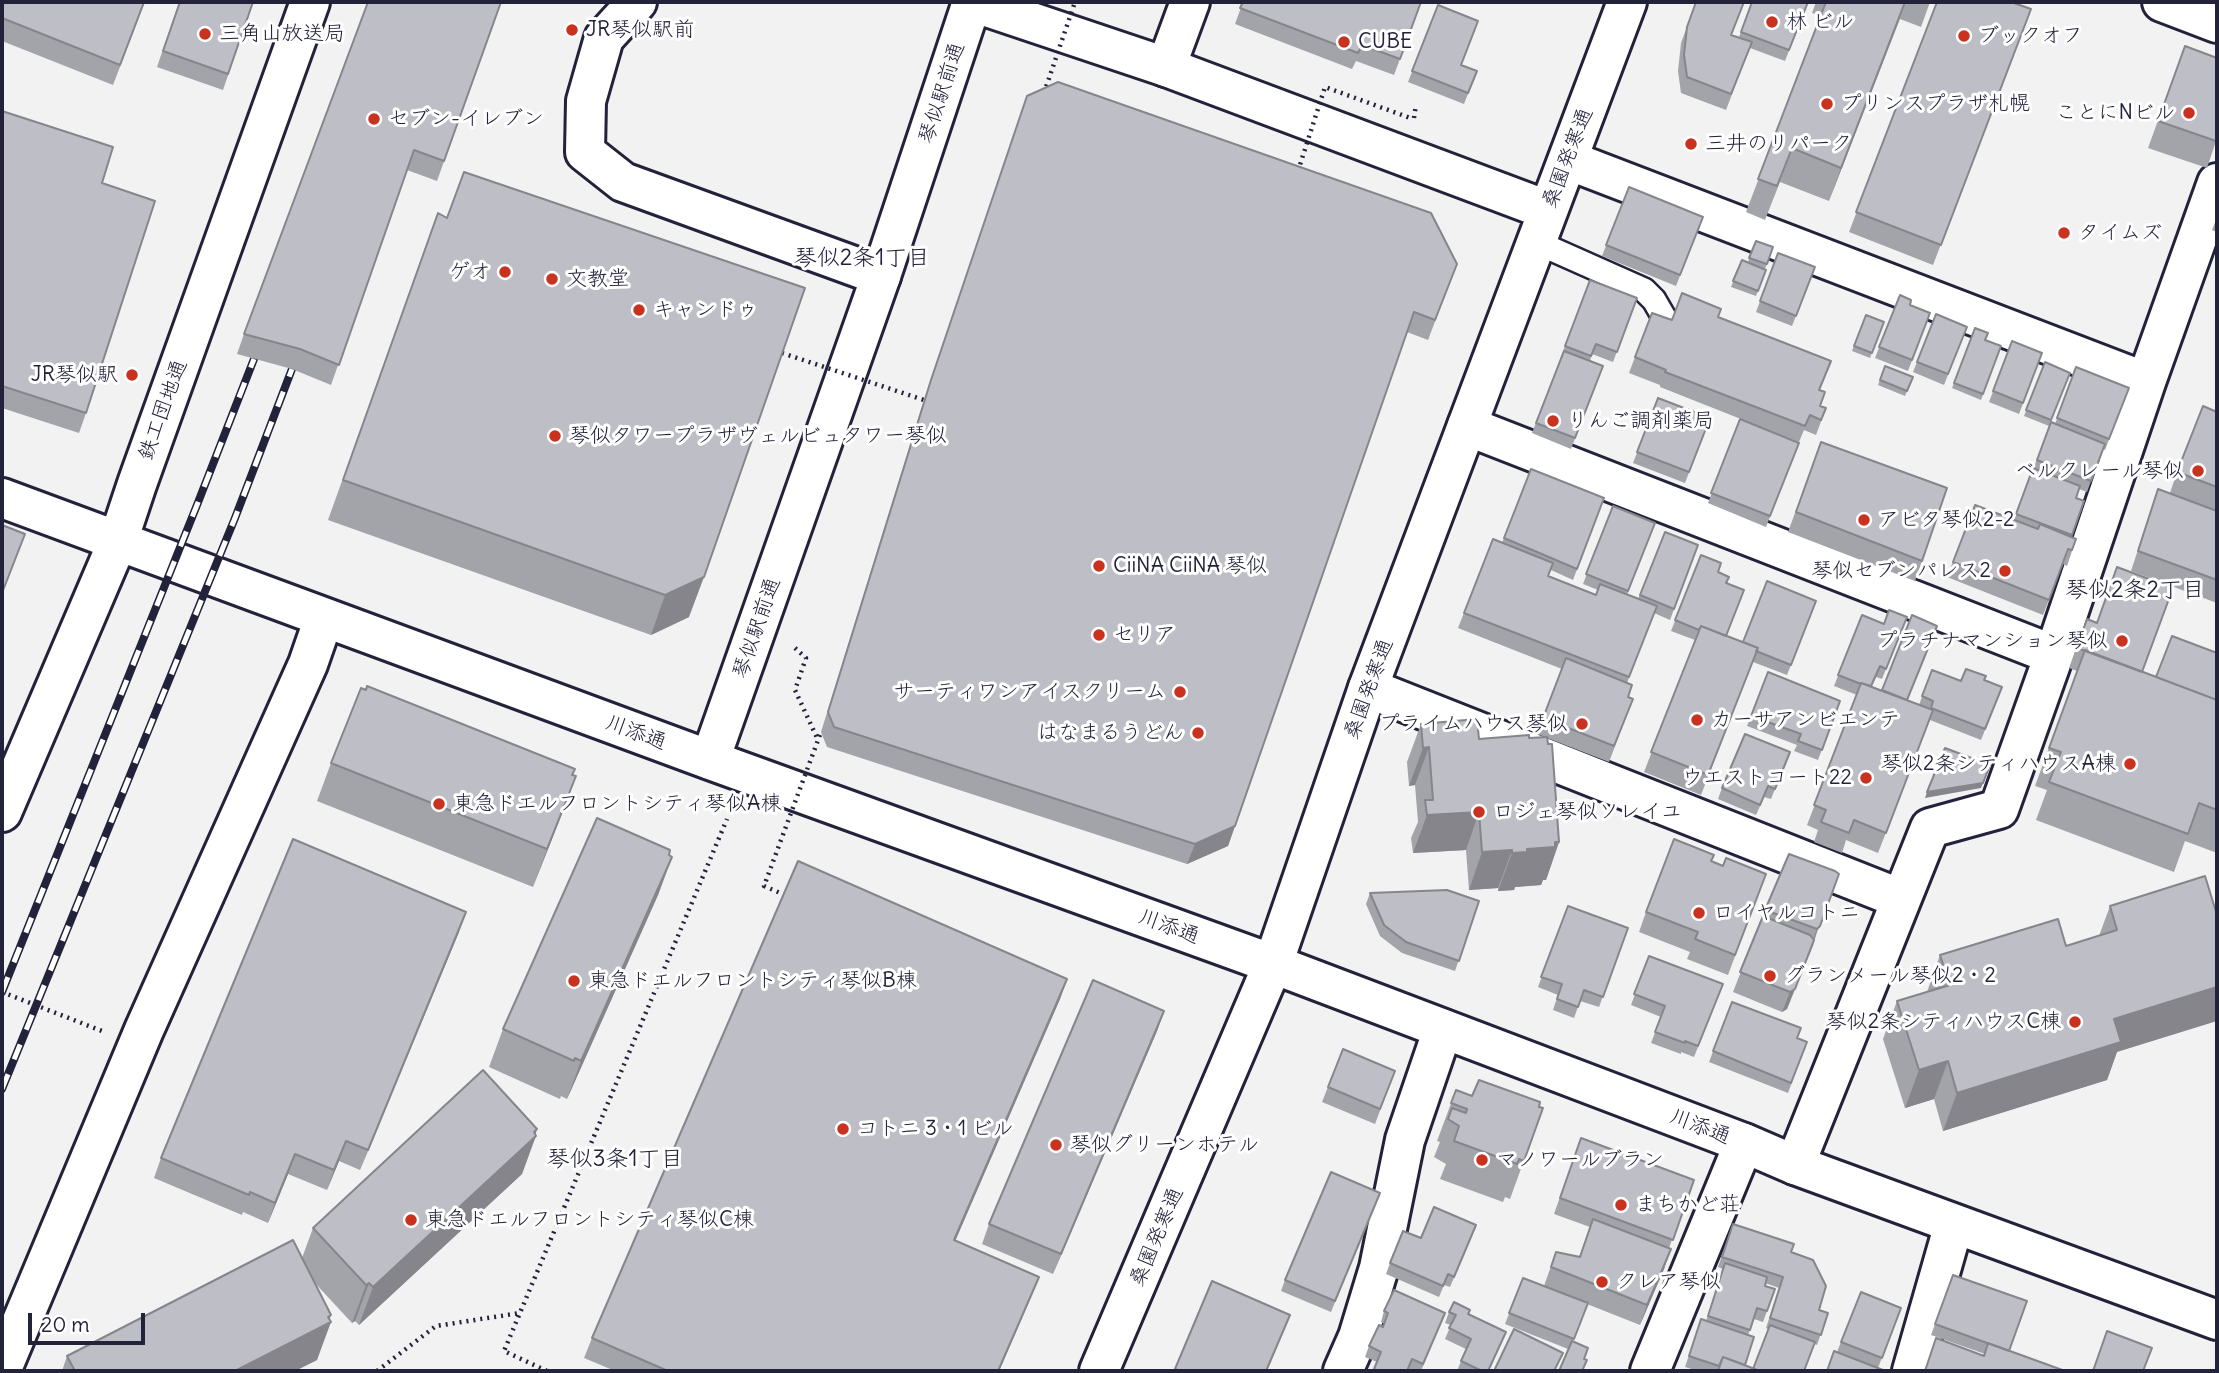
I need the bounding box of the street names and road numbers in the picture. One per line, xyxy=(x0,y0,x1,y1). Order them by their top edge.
street label: 琴似駅前通 xyxy=(914,39,970,147)
street label: 桑園発寒通 xyxy=(1537,104,1599,212)
street label: 鉄工団地通 xyxy=(133,356,193,464)
street label: 琴似駅前通 xyxy=(728,574,786,682)
street label: 桑園発寒通 xyxy=(1339,635,1399,743)
street label: 川添通 xyxy=(602,710,670,756)
street label: 川添通 xyxy=(1135,904,1203,950)
street label: 川添通 xyxy=(1666,1104,1734,1150)
street label: 桑園発寒通 xyxy=(1125,1184,1189,1290)

